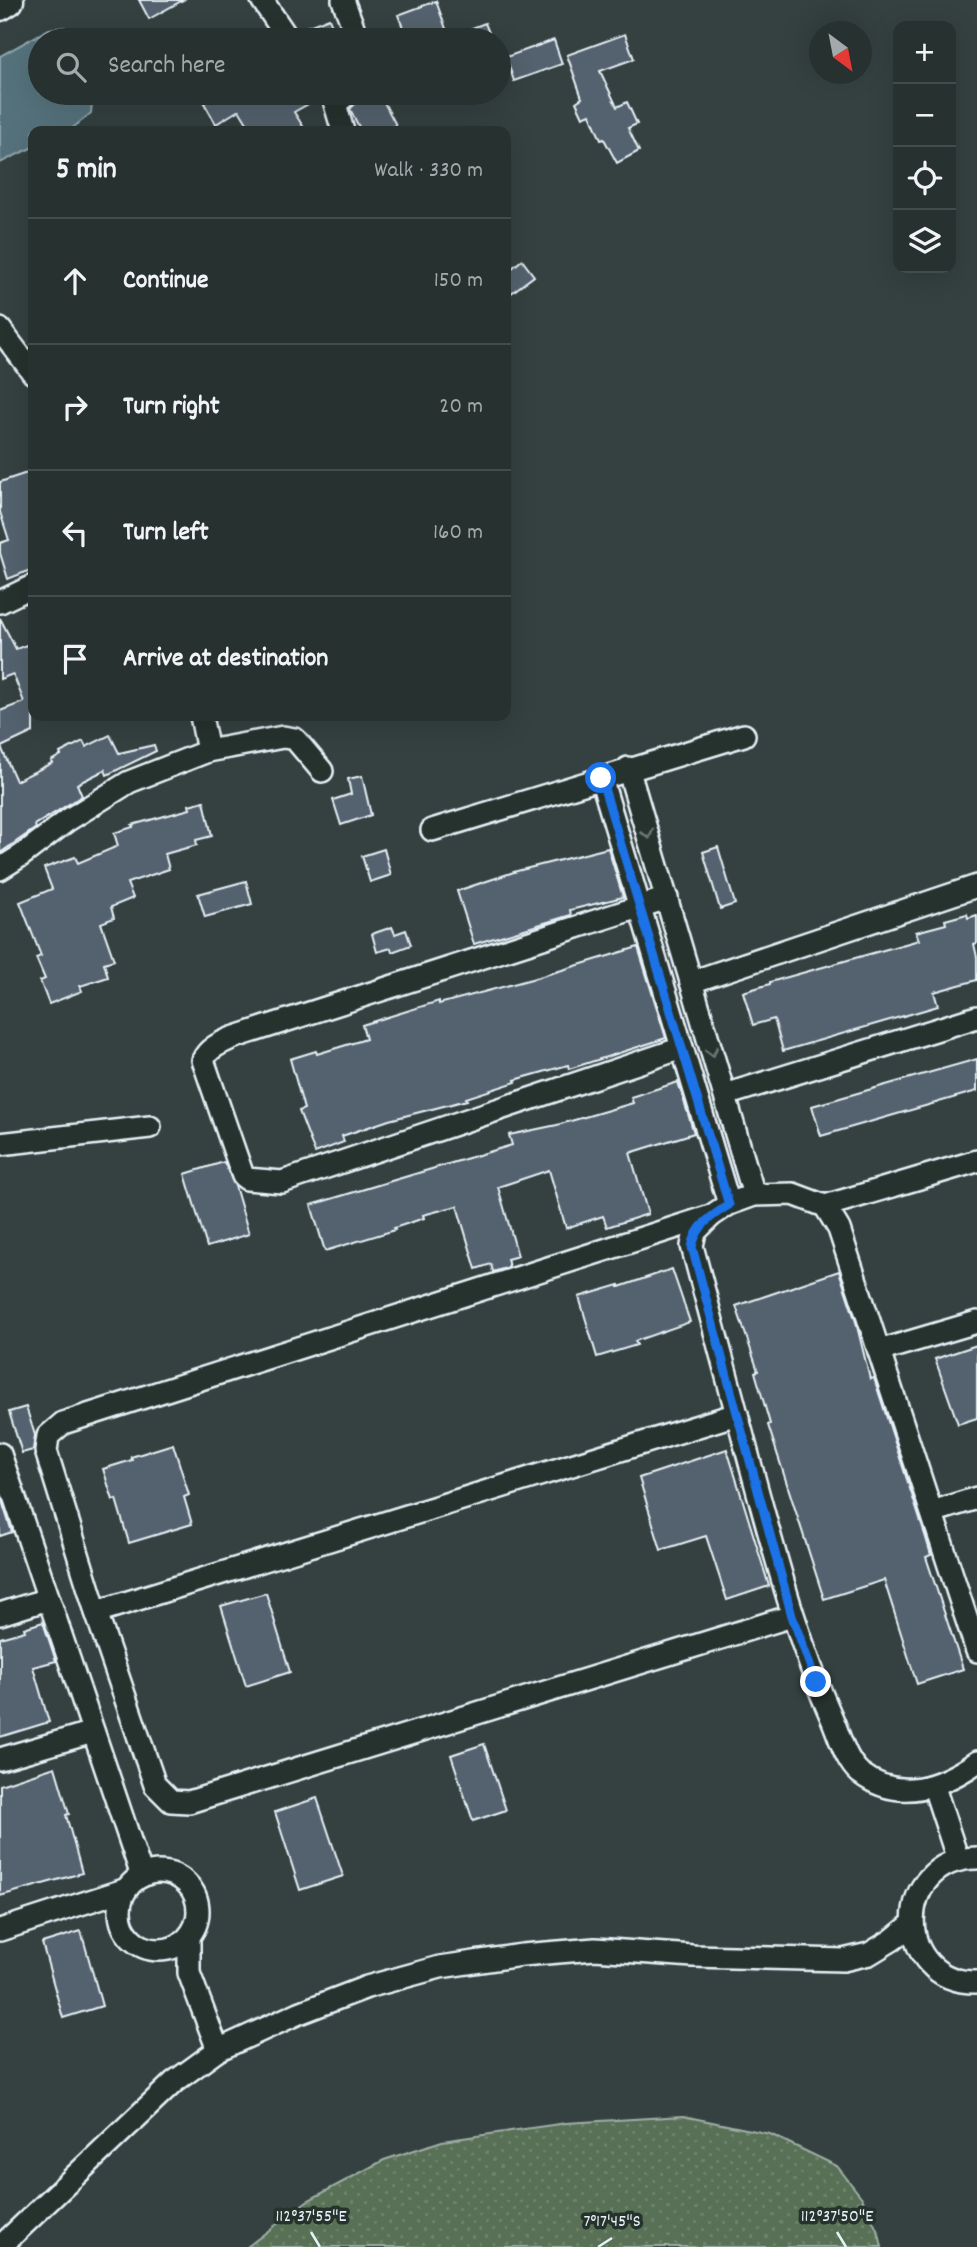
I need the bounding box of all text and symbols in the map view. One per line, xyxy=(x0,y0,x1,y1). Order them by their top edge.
north arrow xyxy=(809,21,872,84)
map controls xyxy=(893,21,956,273)
button: + xyxy=(893,21,956,84)
search box xyxy=(28,28,511,105)
icon: search xyxy=(52,48,90,86)
text: Search here xyxy=(108,48,226,85)
button: − xyxy=(893,84,956,147)
button: locate xyxy=(893,147,956,210)
text: 5 min xyxy=(56,150,117,193)
text: Walk · 330 m xyxy=(374,155,483,188)
button: layers xyxy=(893,210,956,273)
icon: ahead xyxy=(56,262,94,300)
text: Continue xyxy=(123,263,208,300)
text: 150 m xyxy=(434,265,483,298)
icon: right xyxy=(56,388,94,426)
text: Turn right xyxy=(123,389,220,426)
text: 20 m xyxy=(439,391,483,424)
icon: left xyxy=(56,514,94,552)
text: Turn left xyxy=(123,515,209,552)
text: 160 m xyxy=(433,517,483,550)
icon: arrive xyxy=(56,640,94,678)
text: Arrive at destination xyxy=(123,641,328,678)
route start xyxy=(585,762,616,793)
one-way arrow xyxy=(639,828,654,840)
one-way arrow xyxy=(703,1046,718,1058)
route end xyxy=(800,1666,831,1697)
text: 112°37'55"E xyxy=(275,2205,347,2230)
text: 112°37'50"E xyxy=(801,2205,873,2230)
text: 7°17'45"S xyxy=(583,2210,641,2235)

